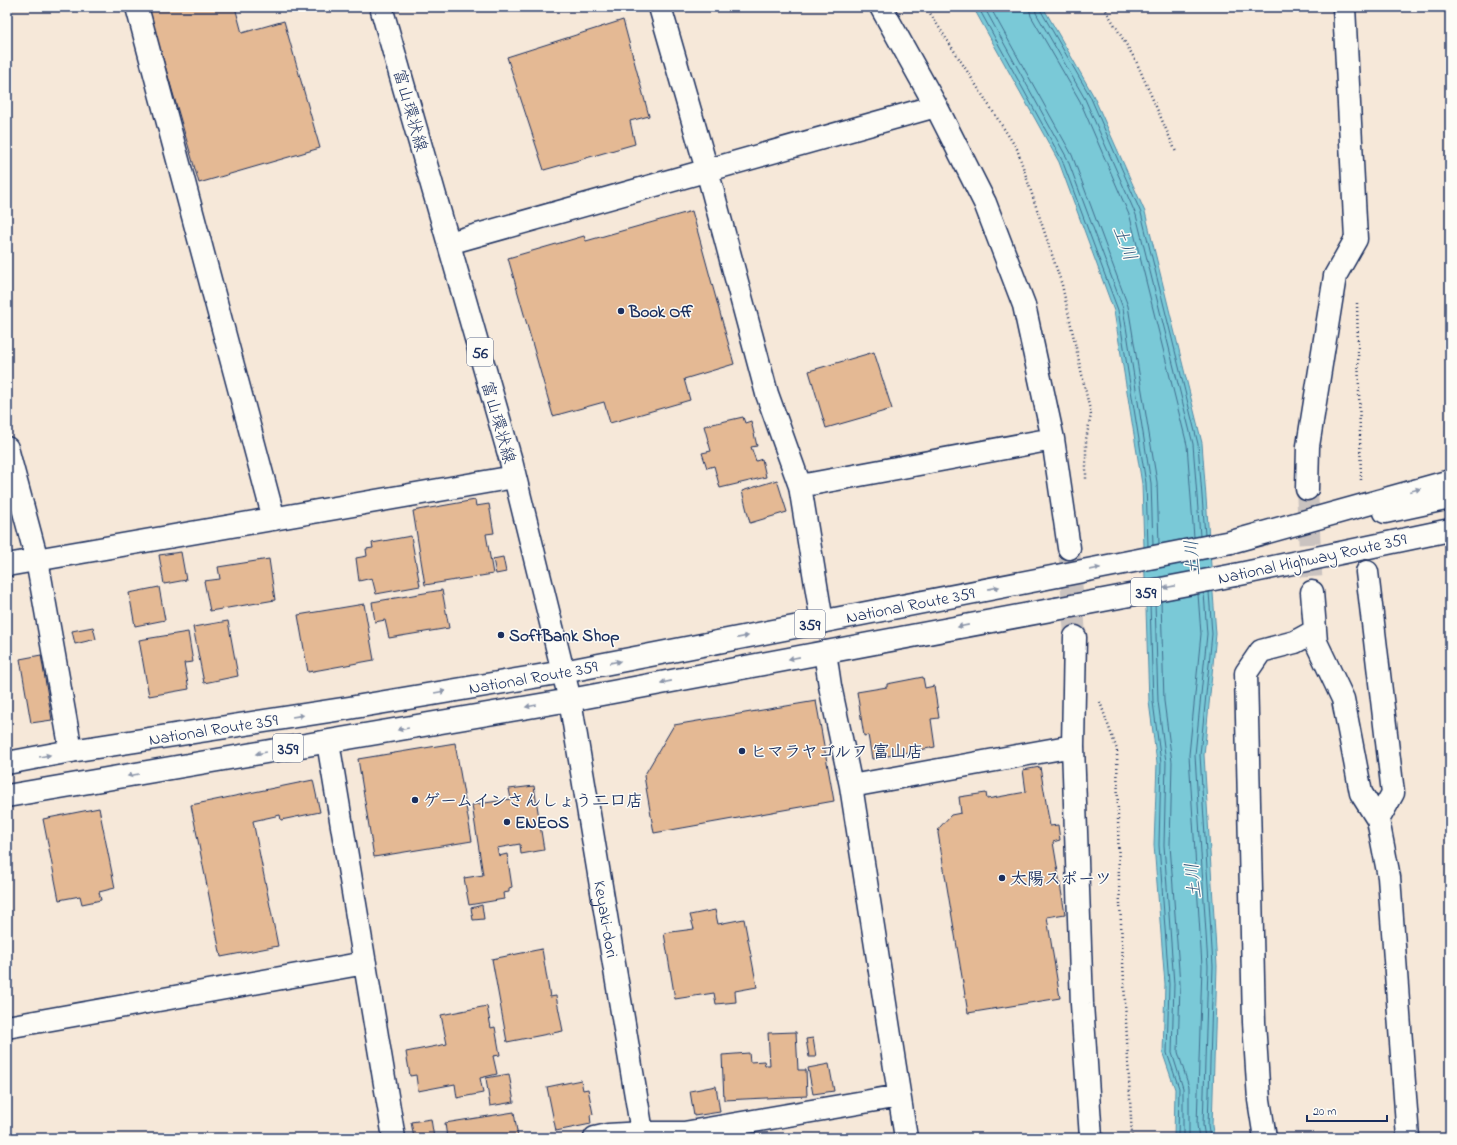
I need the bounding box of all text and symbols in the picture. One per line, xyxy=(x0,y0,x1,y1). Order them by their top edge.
street label: 富山環状線 xyxy=(386,66,433,155)
water label: 土川 xyxy=(1105,222,1142,265)
place label: Book Off xyxy=(628,300,693,325)
marker: Book Off xyxy=(616,306,626,316)
road number: 56 xyxy=(467,338,493,366)
street label: 富山環状線 xyxy=(474,378,521,467)
one-way arrow xyxy=(1409,487,1421,493)
street label: National Highway Route 359 xyxy=(1216,527,1409,594)
water label: 土川 xyxy=(1180,539,1208,577)
one-way arrow xyxy=(1089,565,1101,571)
road number: 359 xyxy=(1131,578,1161,606)
street label: National Route 359 xyxy=(844,581,977,631)
one-way arrow xyxy=(988,585,1000,591)
one-way arrow xyxy=(1163,585,1175,591)
road number: 359 xyxy=(795,610,825,638)
one-way arrow xyxy=(957,623,969,629)
place label: SoftBank Shop xyxy=(509,624,619,649)
marker: SoftBank Shop xyxy=(496,630,506,640)
one-way arrow xyxy=(737,634,749,640)
street label: National Route 359 xyxy=(467,655,600,702)
one-way arrow xyxy=(788,655,800,661)
one-way arrow xyxy=(609,658,621,664)
one-way arrow xyxy=(660,679,672,685)
one-way arrow xyxy=(434,689,446,695)
one-way arrow xyxy=(525,704,537,710)
street label: National Route 359 xyxy=(147,708,280,753)
one-way arrow xyxy=(292,713,304,719)
one-way arrow xyxy=(397,726,409,732)
road number: 359 xyxy=(273,734,303,762)
place label: ヒマラヤゴルフ 富山店 xyxy=(750,740,924,765)
marker: ヒマラヤゴルフ 富山店 xyxy=(737,746,747,756)
one-way arrow xyxy=(255,750,267,756)
one-way arrow xyxy=(39,753,51,759)
one-way arrow xyxy=(127,772,139,778)
place label: ゲームインさんしょう二口店 xyxy=(423,789,643,814)
marker: ゲームインさんしょう二口店 xyxy=(410,795,420,805)
place label: ENEOS xyxy=(515,811,569,836)
marker: ENEOS xyxy=(502,817,512,827)
water label: 土川 xyxy=(1180,862,1210,900)
place label: 太陽スポーツ xyxy=(1010,867,1112,892)
marker: 太陽スポーツ xyxy=(997,873,1007,883)
street label: Keyaki-dori xyxy=(586,879,624,960)
scale bar xyxy=(1307,1097,1387,1123)
text: 20 m xyxy=(1313,1103,1336,1121)

